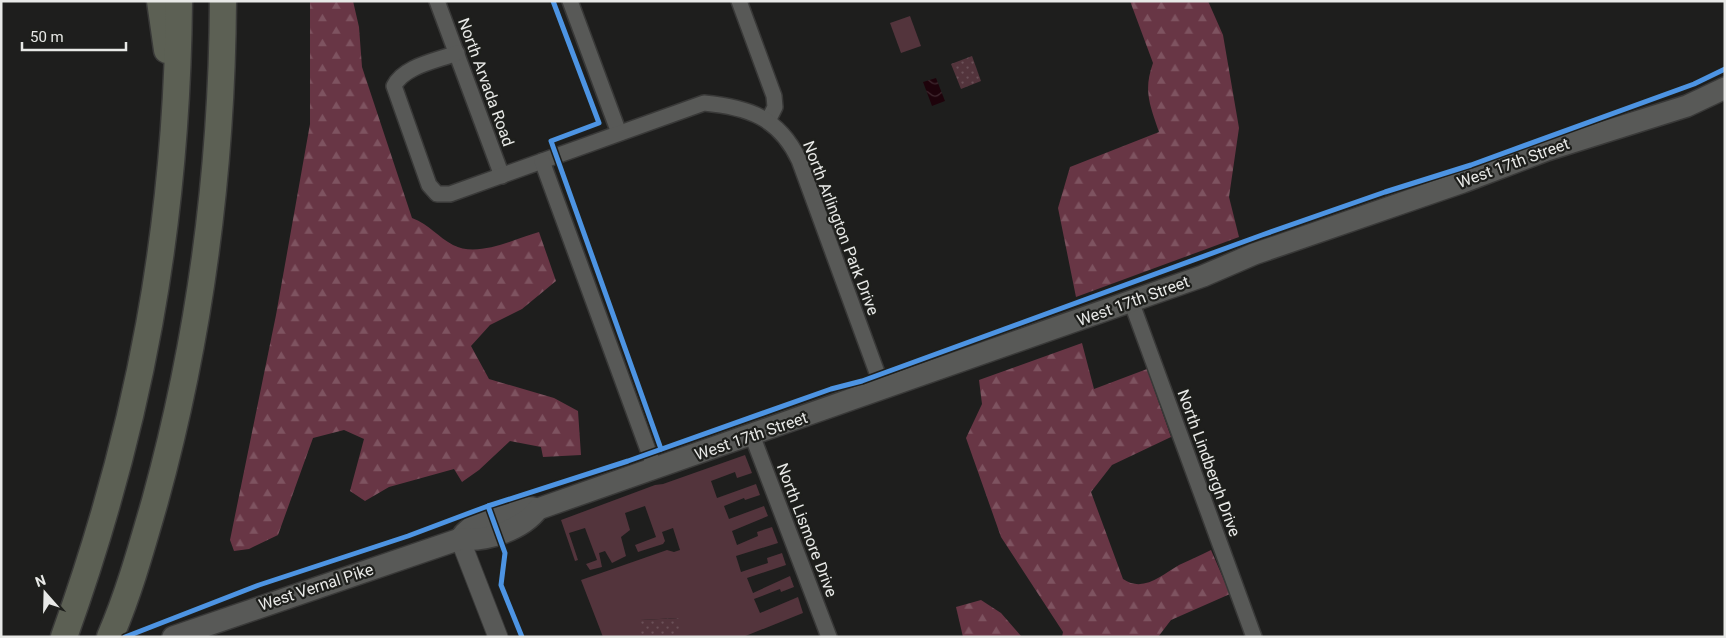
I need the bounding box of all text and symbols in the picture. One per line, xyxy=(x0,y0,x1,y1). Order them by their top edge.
street label: North Arvada Road xyxy=(454,15,518,149)
scale bar xyxy=(22,20,126,52)
text: 50 m xyxy=(30,28,64,46)
street label: West 17th Street xyxy=(1454,134,1572,192)
street label: North Arlington Park Drive xyxy=(799,138,883,318)
street label: West 17th Street xyxy=(1074,272,1192,330)
street label: North Lindbergh Drive xyxy=(1174,387,1244,539)
street label: West 17th Street xyxy=(692,408,810,464)
street label: North Lismore Drive xyxy=(773,460,841,600)
street label: West Vernal Pike xyxy=(256,560,376,614)
north arrow xyxy=(20,568,70,618)
text: N xyxy=(33,572,48,590)

